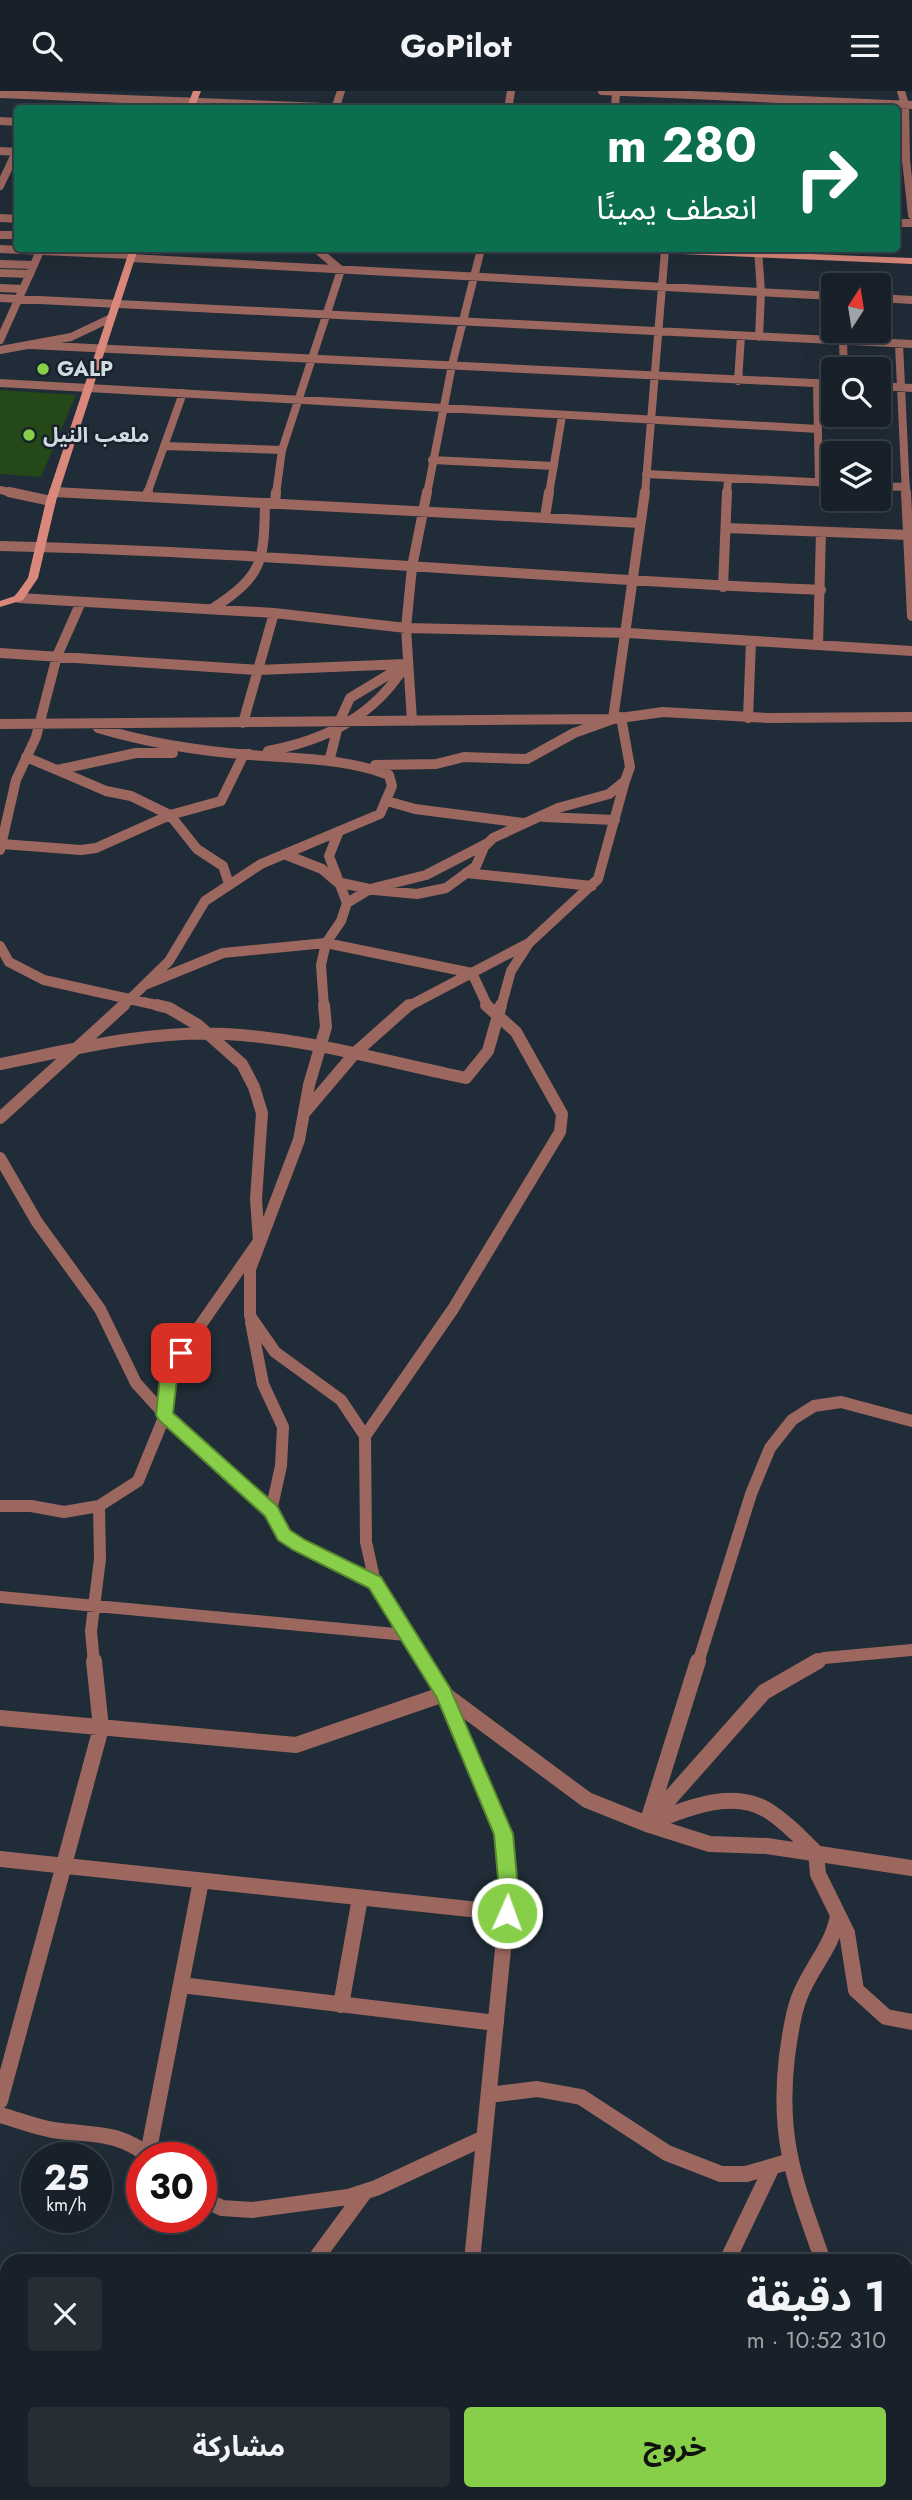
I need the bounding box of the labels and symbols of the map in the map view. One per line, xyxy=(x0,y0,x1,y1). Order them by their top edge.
north arrow xyxy=(821,273,891,343)
place label: GALP xyxy=(57,354,113,384)
marker: GALP xyxy=(35,361,51,377)
place label: ملعب النيل xyxy=(43,420,150,450)
marker: ملعب النيل xyxy=(21,427,37,443)
pin xyxy=(151,1323,211,1383)
position arrow xyxy=(470,1876,544,1950)
speed limit sign: 30 xyxy=(126,2142,217,2233)

